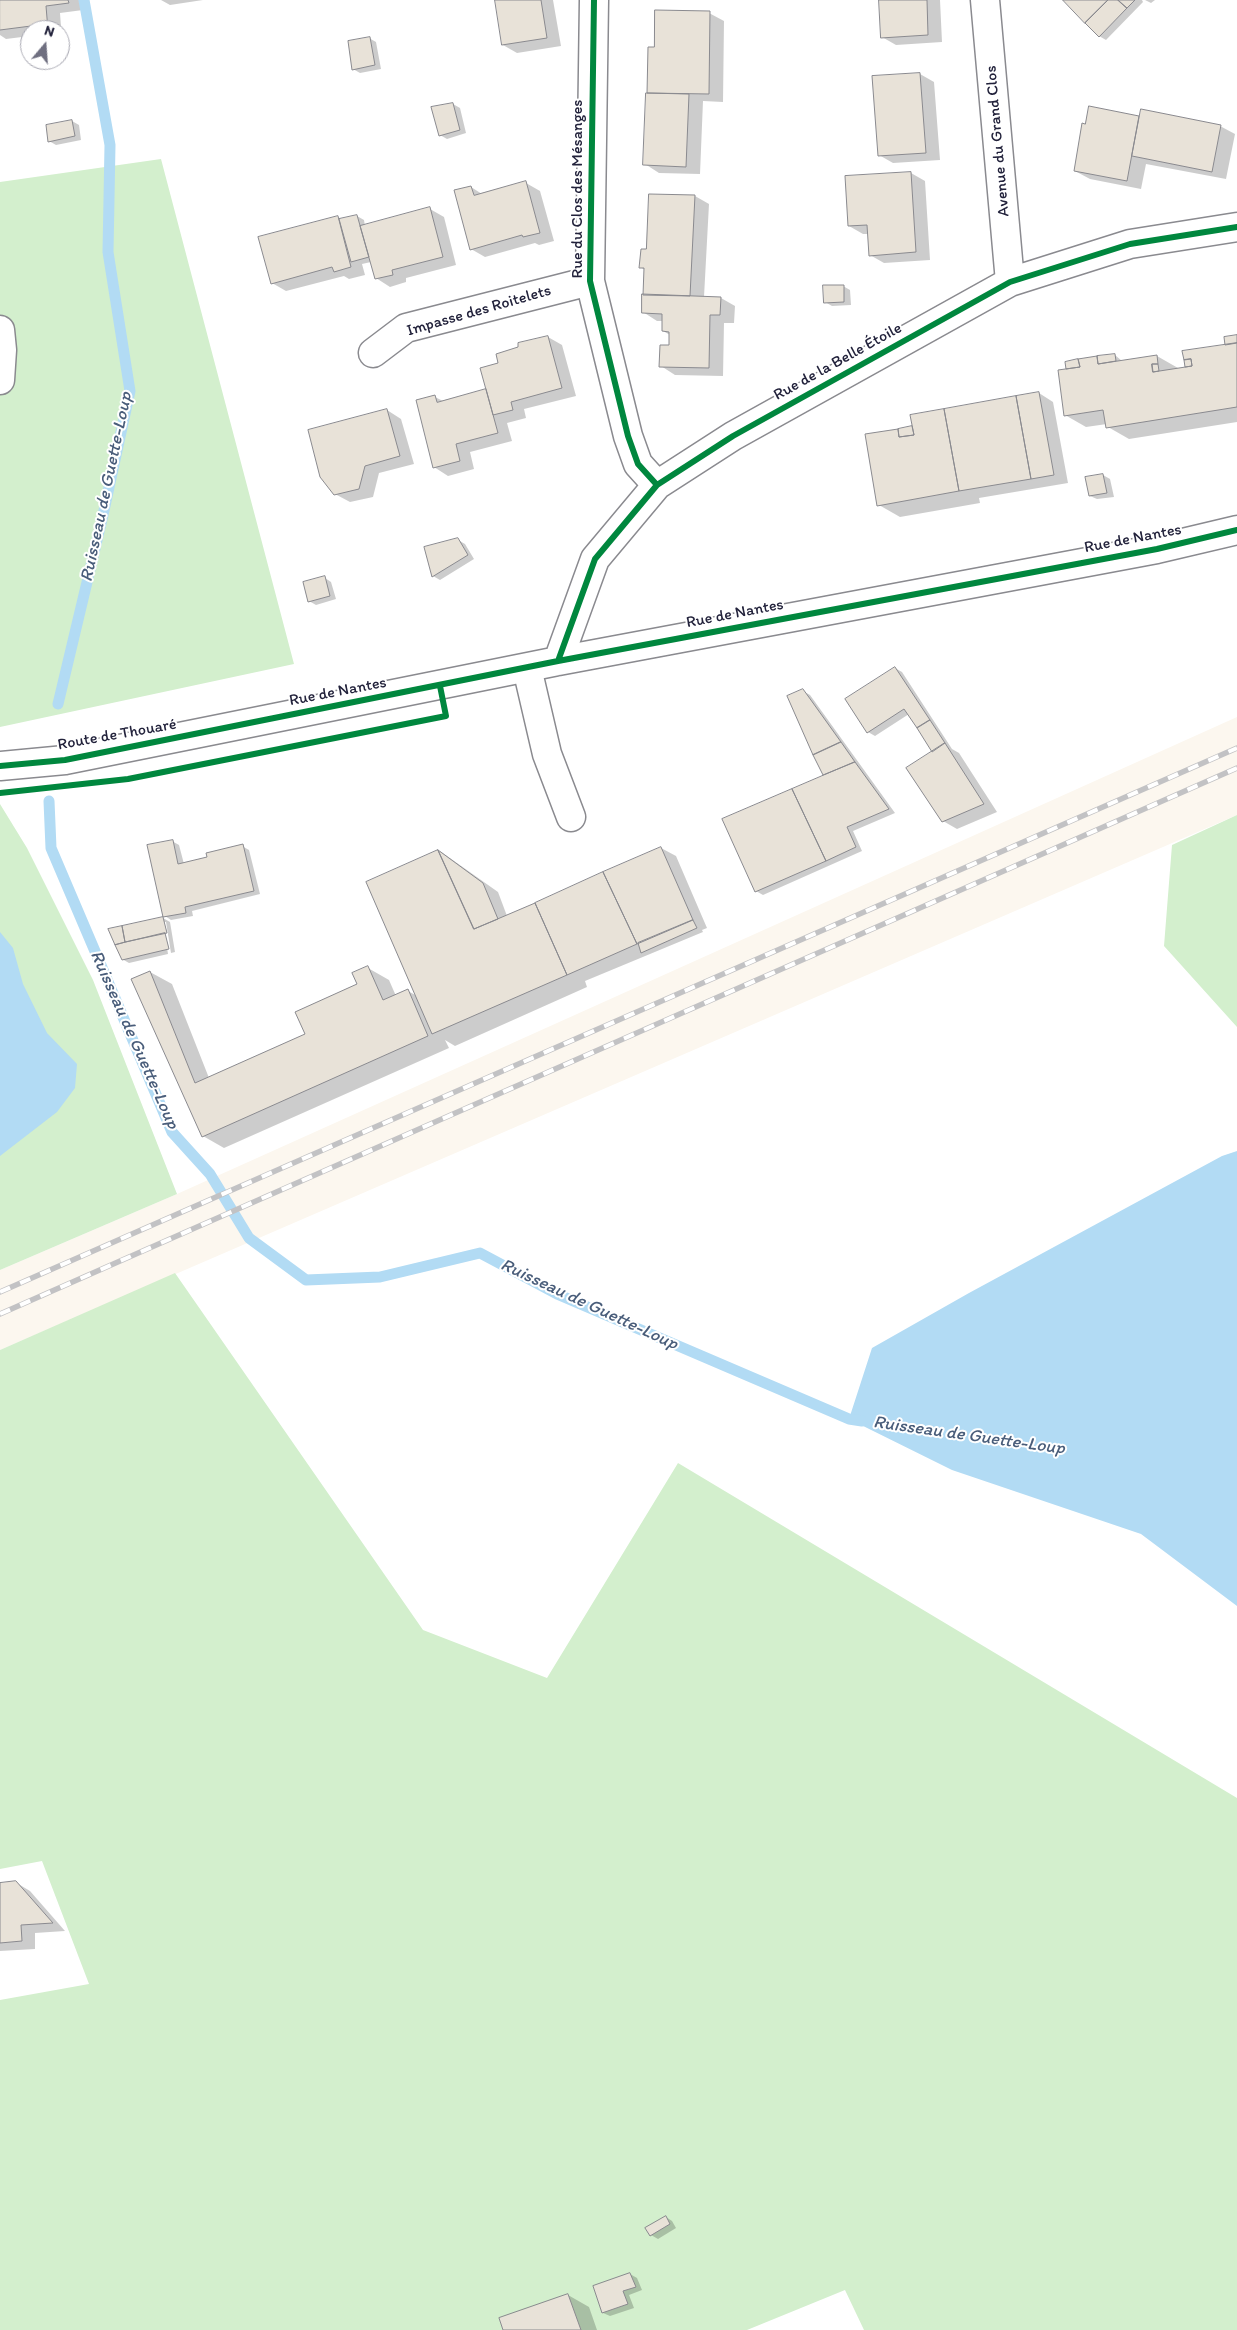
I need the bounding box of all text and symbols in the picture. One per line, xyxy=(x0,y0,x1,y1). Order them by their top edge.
north arrow xyxy=(20,20,70,70)
text: N xyxy=(42,22,57,41)
street label: Avenue du Grand Clos xyxy=(982,65,1014,217)
street label: Rue du Clos des Mésanges xyxy=(568,100,588,278)
street label: Impasse des Roitelets xyxy=(405,281,553,341)
street label: Rue de la Belle Étoile xyxy=(770,319,906,405)
water label: Ruisseau de Guette-Loup xyxy=(76,390,138,584)
street label: Rue de Nantes xyxy=(1083,520,1183,558)
street label: Rue de Nantes xyxy=(685,595,785,633)
street label: Rue de Nantes xyxy=(288,673,388,711)
street label: Route de Thouaré xyxy=(56,715,178,755)
water label: Ruisseau de Guette-Loup xyxy=(85,947,183,1133)
water label: Ruisseau de Guette-Loup xyxy=(497,1254,681,1356)
water label: Ruisseau de Guette-Loup xyxy=(872,1412,1066,1460)

